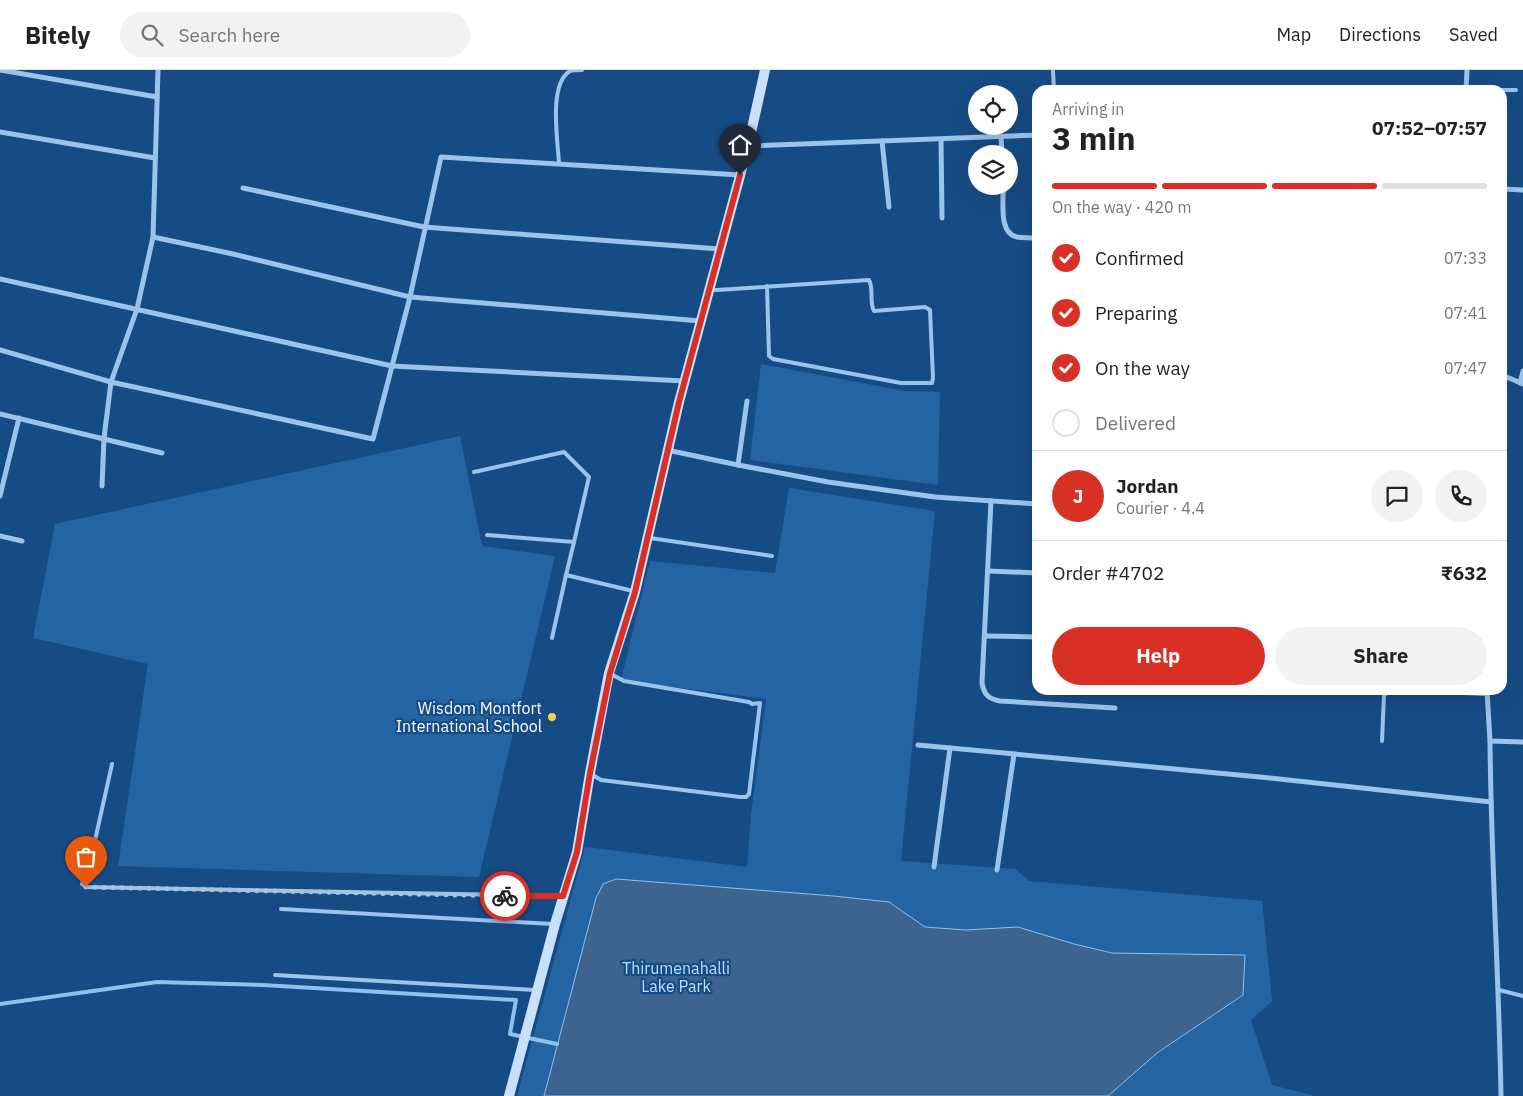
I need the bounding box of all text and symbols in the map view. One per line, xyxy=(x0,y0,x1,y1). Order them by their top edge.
search box xyxy=(120,12,470,57)
text: Bitely xyxy=(25,19,90,51)
icon: search xyxy=(138,21,166,49)
text: Search here xyxy=(178,23,280,47)
text: Map xyxy=(1276,23,1311,46)
text: Directions xyxy=(1339,23,1421,46)
text: Saved xyxy=(1449,23,1498,46)
map controls xyxy=(968,85,1018,195)
button: locate xyxy=(968,85,1018,135)
text: Arriving in xyxy=(1052,99,1124,119)
text: 07:52–07:57 xyxy=(1372,116,1487,140)
text: 3 min xyxy=(1052,117,1136,159)
pin xyxy=(719,124,761,175)
icon: home xyxy=(726,131,754,159)
button: layers xyxy=(968,145,1018,195)
text: On the way · 420 m xyxy=(1052,197,1191,217)
icon: check xyxy=(1052,244,1080,272)
text: Confirmed xyxy=(1095,246,1184,270)
text: 07:33 xyxy=(1444,248,1487,268)
icon: check xyxy=(1052,299,1080,327)
text: Preparing xyxy=(1095,301,1177,325)
text: 07:41 xyxy=(1444,303,1487,323)
icon: check xyxy=(1052,354,1080,382)
text: On the way xyxy=(1095,356,1190,380)
text: 07:47 xyxy=(1444,358,1487,378)
text: Delivered xyxy=(1095,411,1176,435)
button: chat xyxy=(1371,470,1423,522)
button: phone xyxy=(1435,470,1487,522)
text: Jordan xyxy=(1116,474,1179,498)
text: J xyxy=(1073,484,1083,508)
text: Courier · 4.4 xyxy=(1116,498,1205,518)
text: Order #4702 xyxy=(1052,561,1164,585)
text: ₹632 xyxy=(1441,561,1487,585)
button: Help xyxy=(1052,627,1265,685)
button: Share xyxy=(1275,627,1487,685)
place label: Wisdom Montfort International School xyxy=(396,698,542,736)
marker: Wisdom Montfort International School xyxy=(546,711,558,723)
pin xyxy=(65,836,107,887)
icon: bag xyxy=(72,843,100,871)
courier xyxy=(480,871,530,921)
icon: bike xyxy=(491,882,519,910)
park label: Thirumenahalli Lake Park xyxy=(622,958,730,996)

